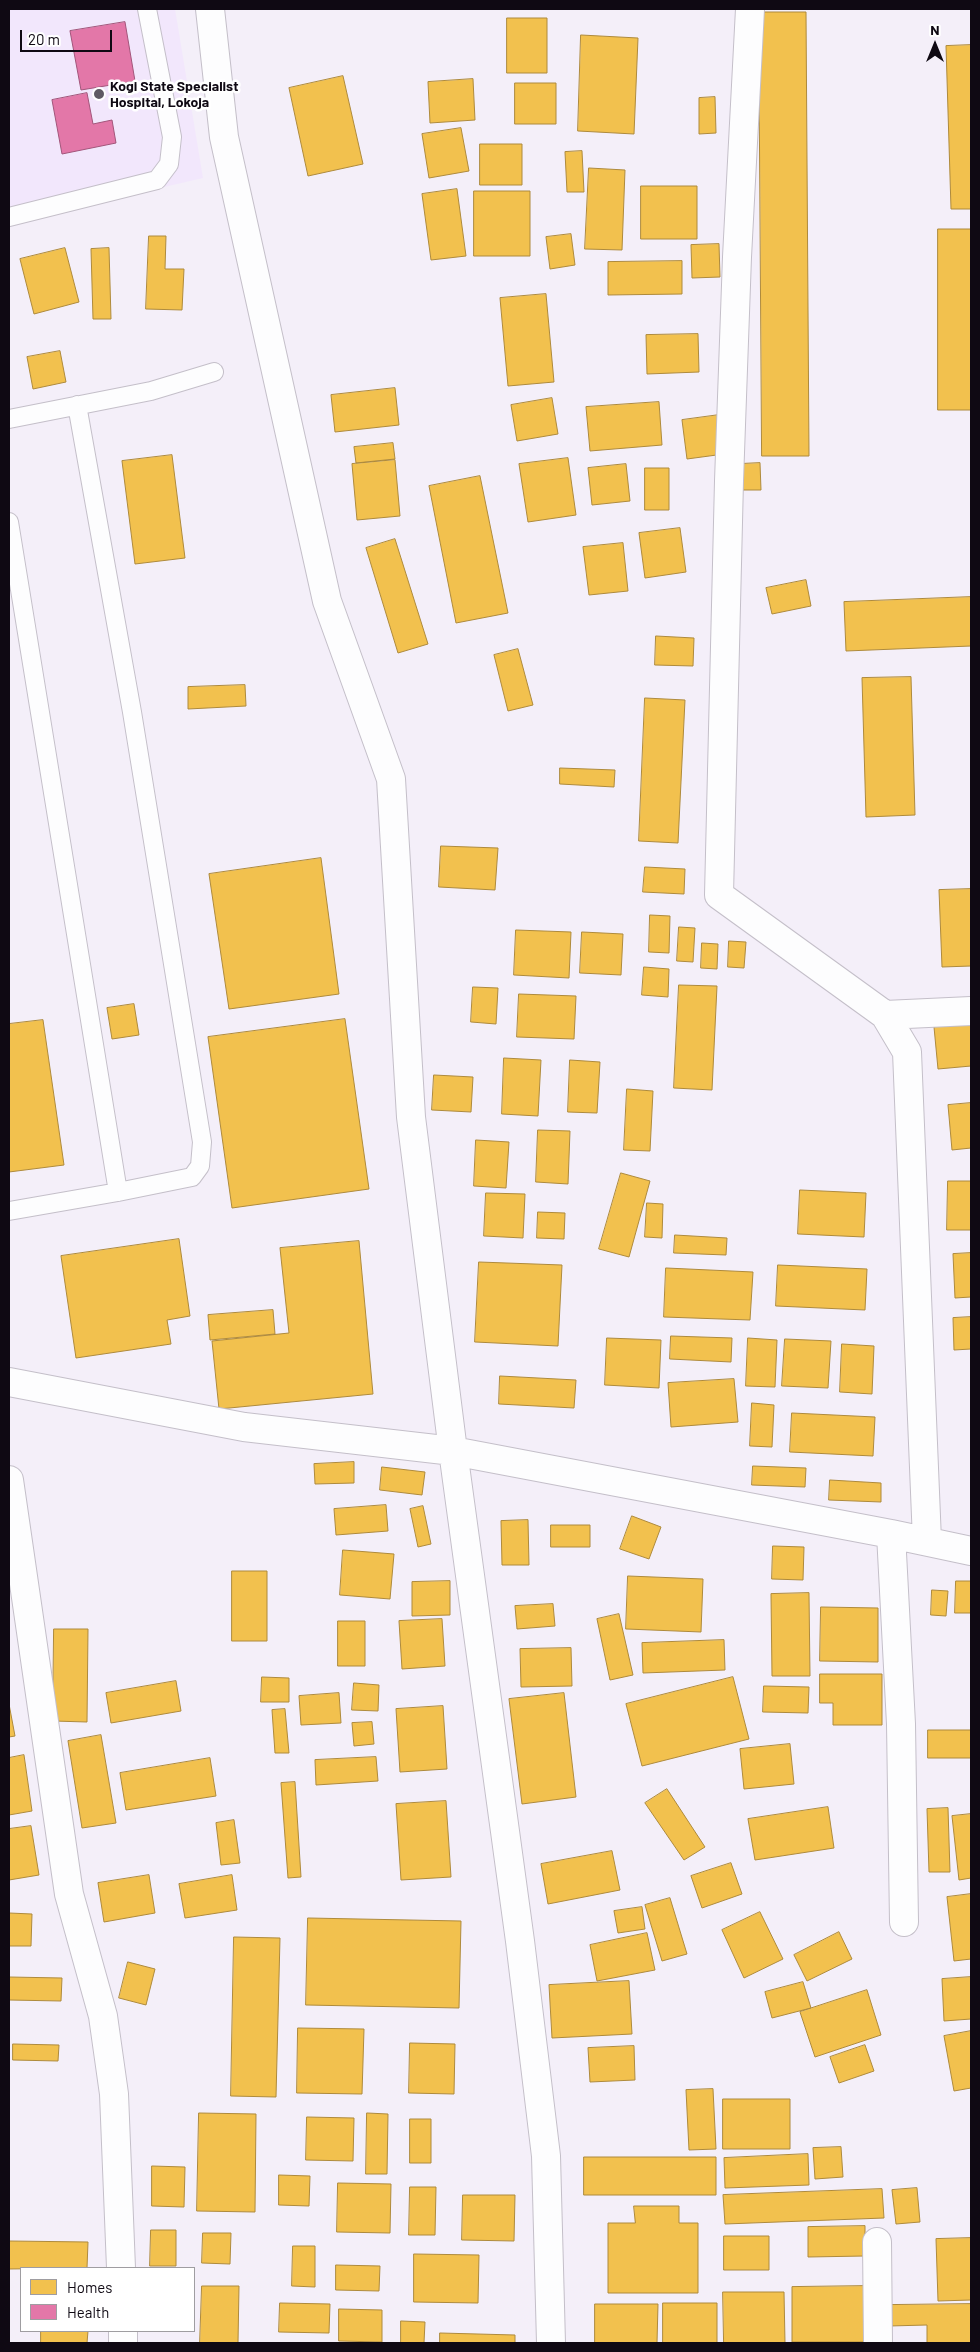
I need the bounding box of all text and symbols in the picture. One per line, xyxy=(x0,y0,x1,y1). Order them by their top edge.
scale bar xyxy=(22,20,115,52)
north arrow xyxy=(910,20,960,70)
text: N xyxy=(930,21,940,38)
text: 20 m xyxy=(28,30,60,48)
place label: Kogi State Specialist Hospital, Lokoja xyxy=(110,78,238,110)
marker: Kogi State Specialist Hospital, Lokoja xyxy=(92,87,106,101)
legend xyxy=(20,2267,195,2332)
text: Homes xyxy=(67,2278,112,2296)
text: Health xyxy=(67,2303,109,2321)

